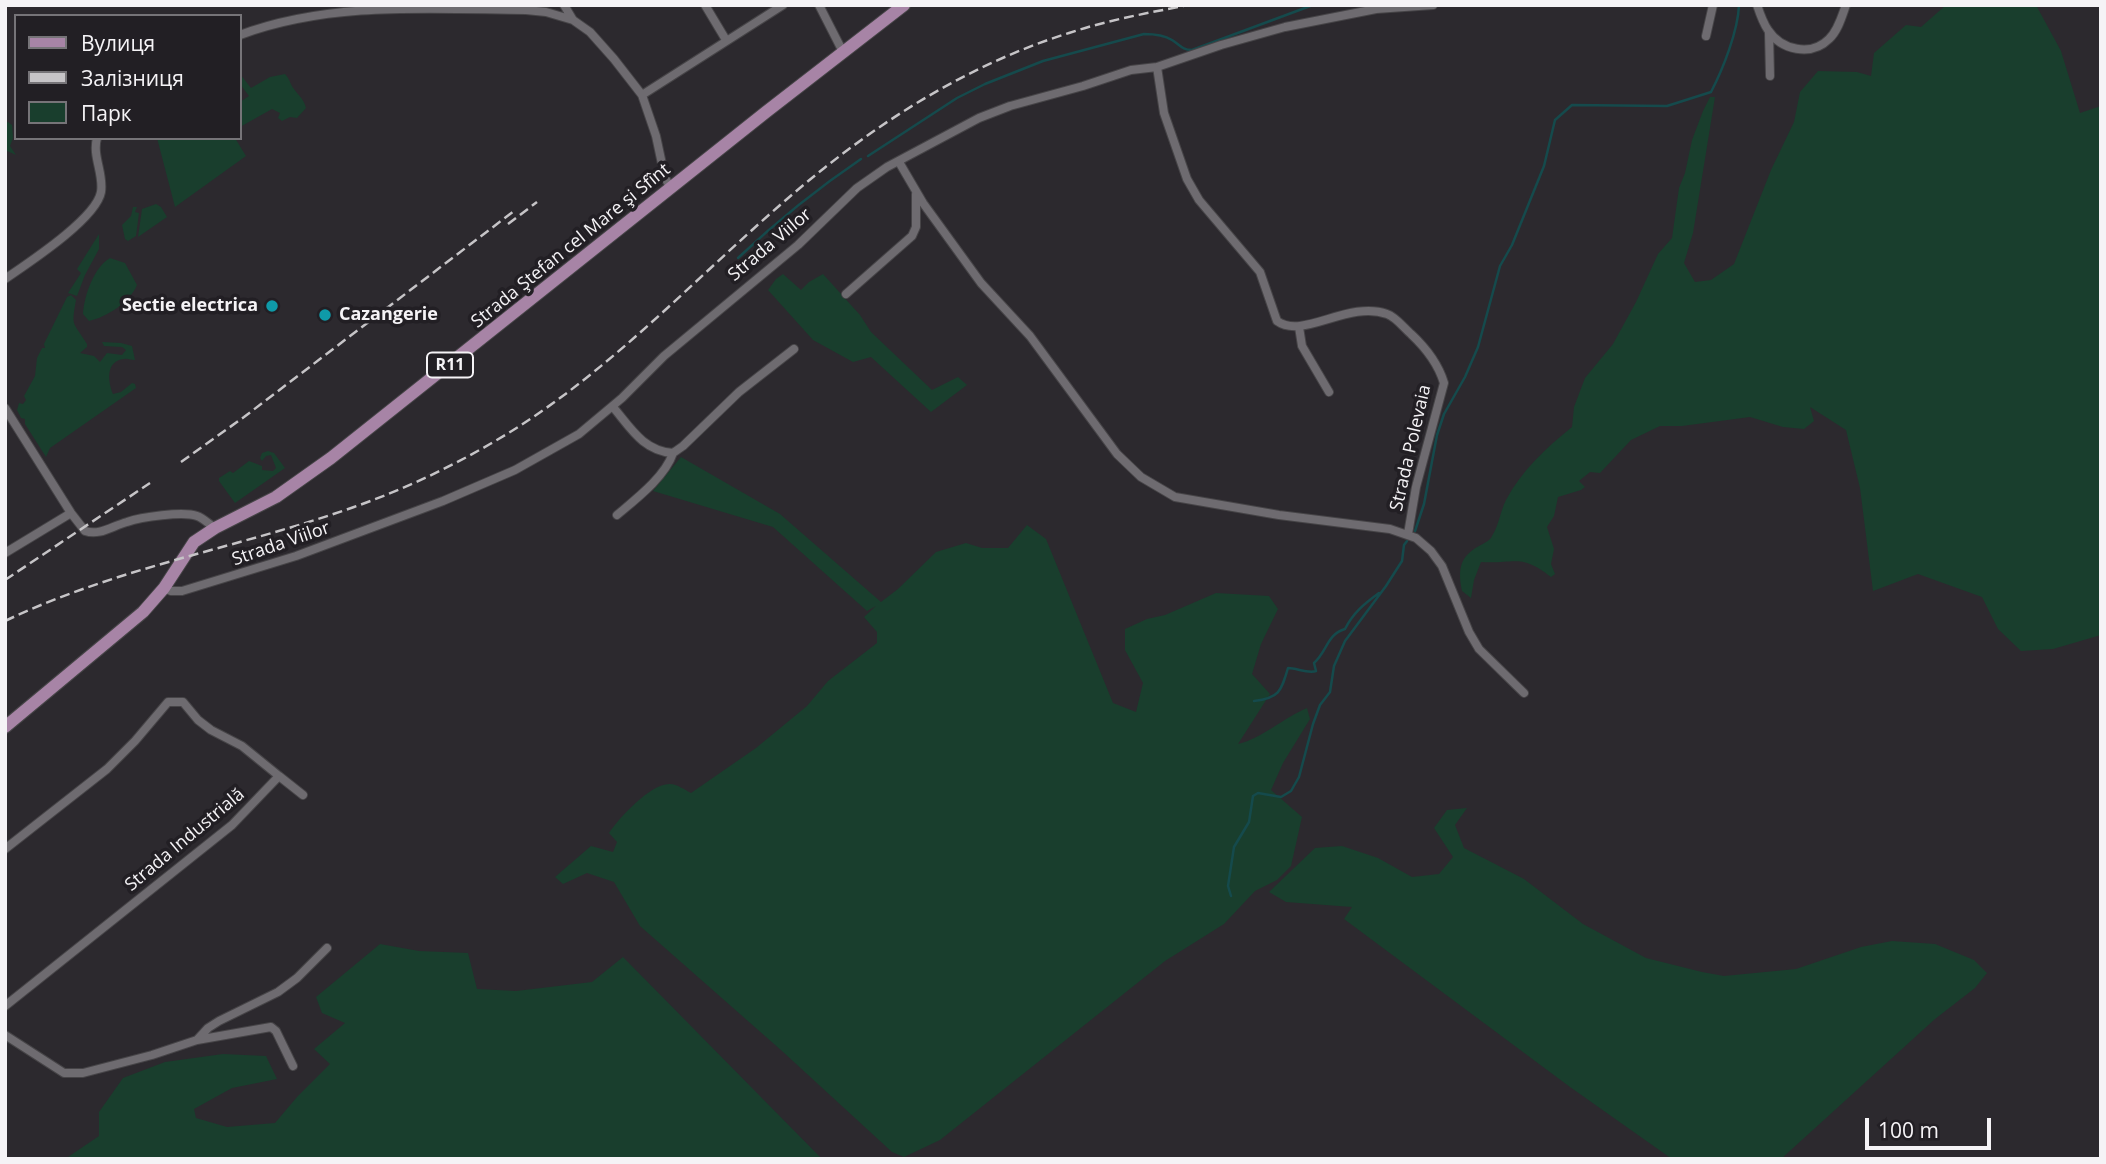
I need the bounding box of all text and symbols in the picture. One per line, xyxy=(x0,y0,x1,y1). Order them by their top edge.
legend xyxy=(14,14,242,140)
text: Вулиця xyxy=(81,29,155,57)
text: Залізниця xyxy=(81,64,184,92)
text: Парк xyxy=(81,99,132,127)
street label: Strada Ştefan cel Mare şi Sfînt xyxy=(467,159,675,333)
street label: Strada Viilor xyxy=(724,204,816,286)
place label: Sectie electrica xyxy=(122,295,258,317)
marker: Sectie electrica xyxy=(264,298,280,314)
place label: Cazangerie xyxy=(339,304,438,326)
marker: Cazangerie xyxy=(317,307,333,323)
road number: R11 xyxy=(427,352,473,378)
street label: Strada Polevaia xyxy=(1386,383,1436,513)
street label: Strada Viilor xyxy=(229,517,333,571)
street label: Strada Industrială xyxy=(121,784,249,896)
scale bar xyxy=(1868,1104,1994,1148)
text: 100 m xyxy=(1878,1116,1939,1144)

